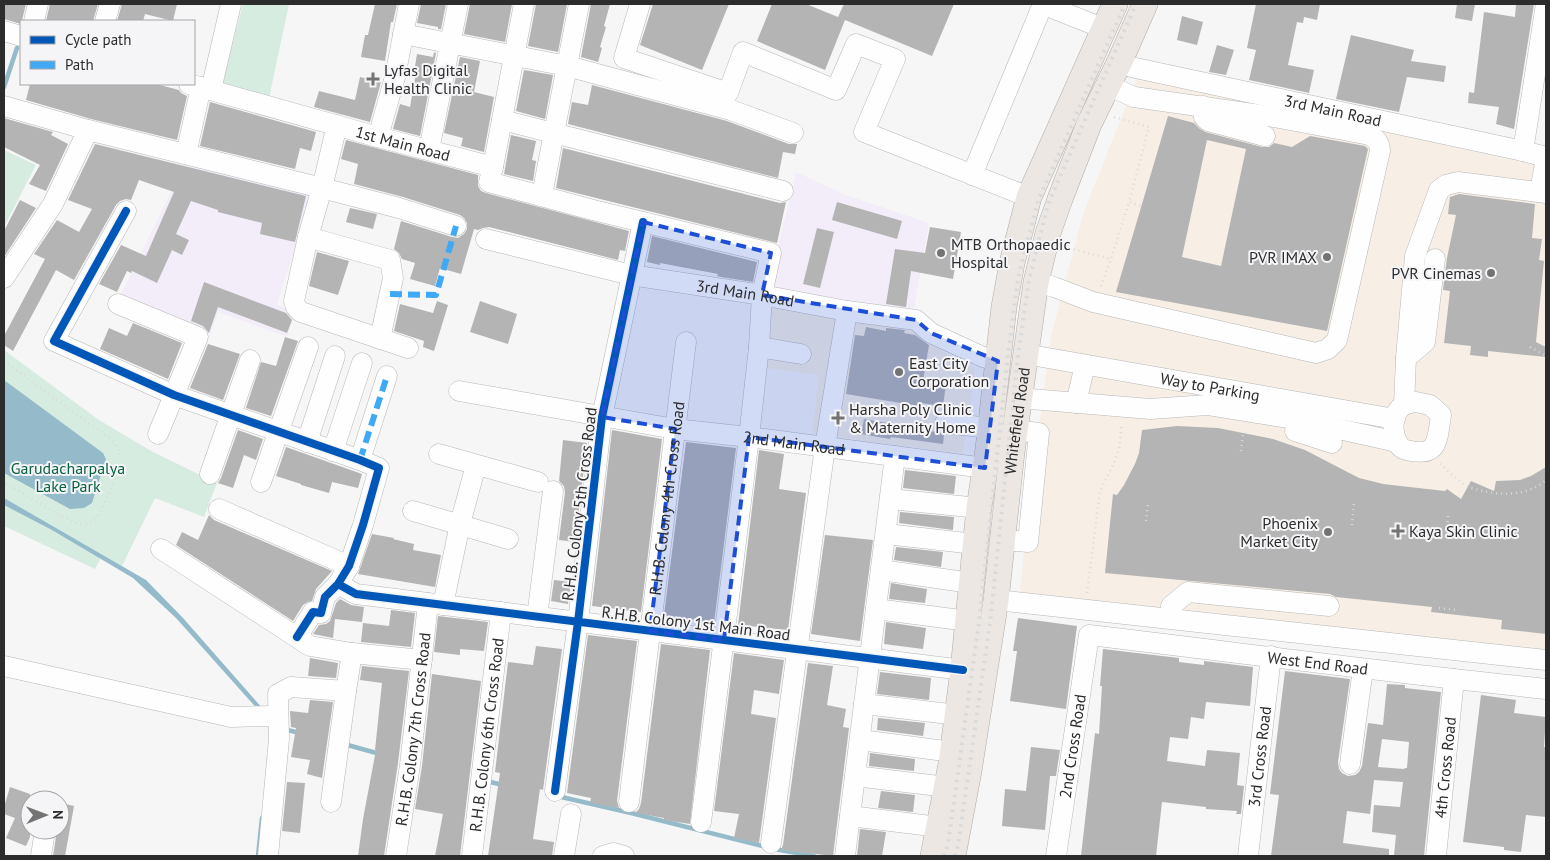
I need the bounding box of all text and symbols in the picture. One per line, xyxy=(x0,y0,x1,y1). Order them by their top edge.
legend xyxy=(20,20,195,85)
text: Cycle path xyxy=(65,30,131,49)
text: Path xyxy=(65,55,94,74)
place label: Lyfas Digital Health Clinic xyxy=(384,60,472,98)
marker: Lyfas Digital Health Clinic xyxy=(366,72,380,86)
street label: 3rd Main Road xyxy=(1282,90,1383,130)
street label: 1st Main Road xyxy=(353,121,452,165)
place label: MTB Orthopaedic Hospital xyxy=(951,234,1071,272)
marker: MTB Orthopaedic Hospital xyxy=(935,247,947,259)
place label: PVR IMAX xyxy=(1249,247,1317,267)
marker: PVR IMAX xyxy=(1321,251,1333,263)
place label: PVR Cinemas xyxy=(1391,263,1481,283)
marker: PVR Cinemas xyxy=(1485,267,1497,279)
street label: 3rd Main Road xyxy=(695,275,796,311)
place label: East City Corporation xyxy=(909,353,989,391)
marker: East City Corporation xyxy=(893,366,905,378)
street label: Whitefield Road xyxy=(1000,366,1034,475)
street label: Way to Parking xyxy=(1159,368,1262,405)
place label: Harsha Poly Clinic & Maternity Home xyxy=(849,399,976,437)
street label: R.H.B. Colony 4th Cross Road xyxy=(645,400,689,596)
street label: R.H.B. Colony 5th Cross Road xyxy=(557,406,601,602)
marker: Harsha Poly Clinic & Maternity Home xyxy=(831,411,845,425)
street label: 2nd Main Road xyxy=(742,426,846,459)
park label: Garudacharpalya Lake Park xyxy=(11,458,125,496)
place label: Phoenix Market City xyxy=(1240,513,1319,551)
place label: Kaya Skin Clinic xyxy=(1409,521,1518,541)
marker: Kaya Skin Clinic xyxy=(1391,524,1405,538)
marker: Phoenix Market City xyxy=(1322,526,1334,538)
street label: R.H.B. Colony 1st Main Road xyxy=(600,601,792,645)
street label: R.H.B. Colony 7th Cross Road xyxy=(391,631,435,827)
street label: R.H.B. Colony 6th Cross Road xyxy=(465,637,508,833)
street label: West End Road xyxy=(1266,647,1369,679)
street label: 2nd Cross Road xyxy=(1055,693,1090,800)
street label: 3rd Cross Road xyxy=(1244,705,1275,808)
street label: 4th Cross Road xyxy=(1430,716,1460,819)
north arrow xyxy=(20,790,70,840)
text: N xyxy=(49,810,67,820)

